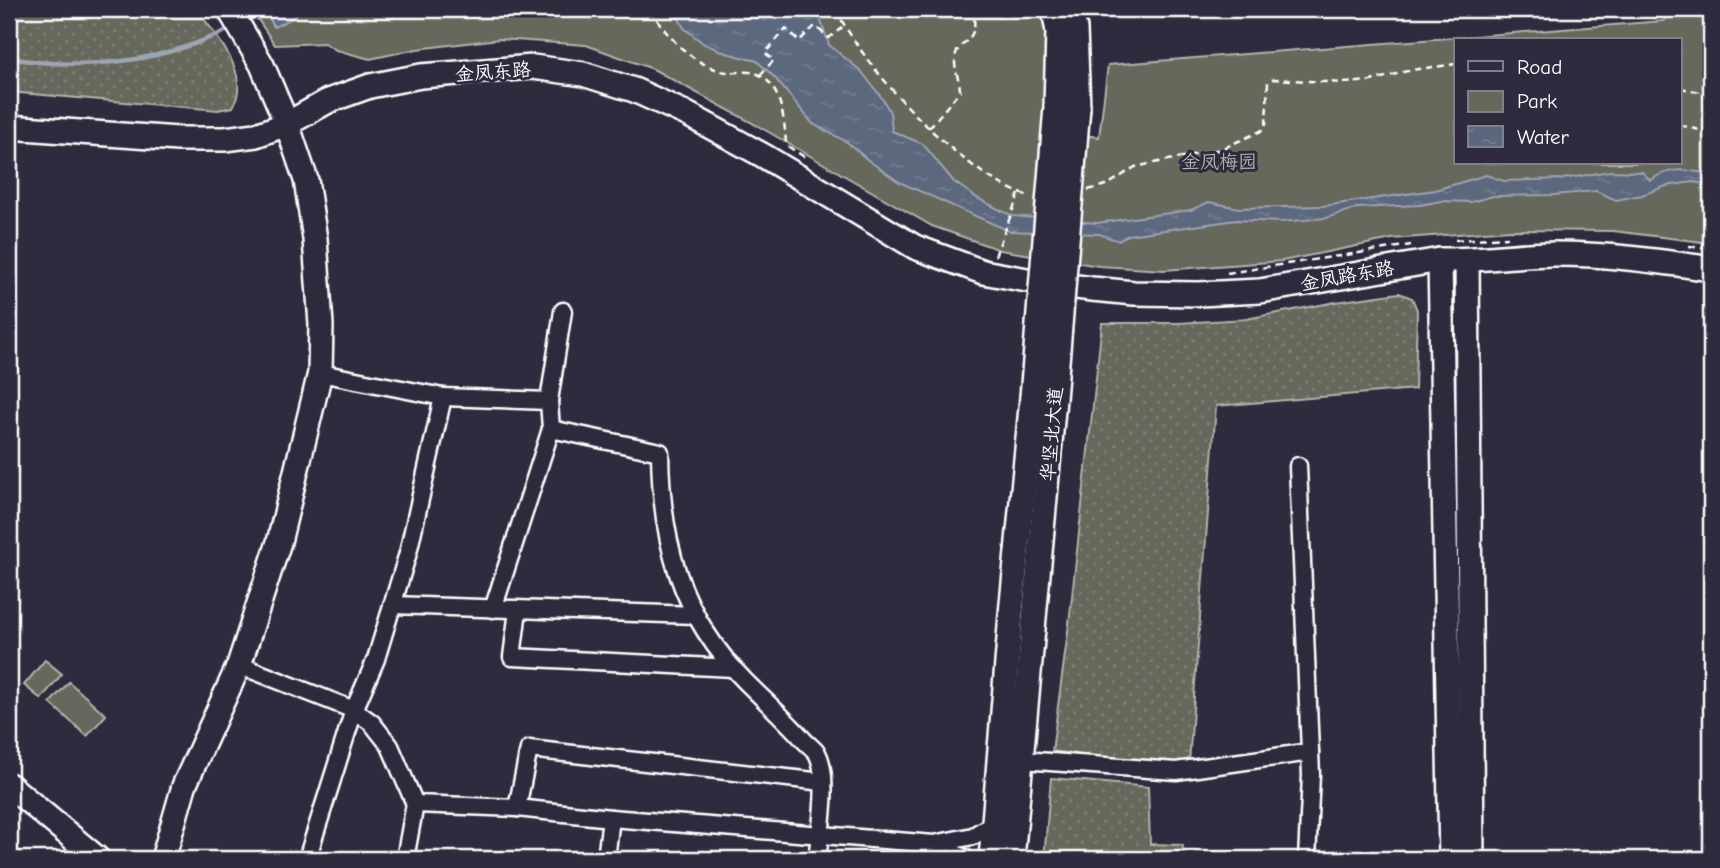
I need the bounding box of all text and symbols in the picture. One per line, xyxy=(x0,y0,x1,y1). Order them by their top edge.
legend xyxy=(1454,38,1682,164)
text: Road xyxy=(1517,55,1562,79)
street label: 金凤东路 xyxy=(454,58,532,86)
text: Park xyxy=(1517,89,1557,113)
text: Water xyxy=(1517,125,1570,149)
park label: 金凤梅园 xyxy=(1181,151,1257,173)
street label: 金凤路东路 xyxy=(1298,257,1396,295)
street label: 华坚北大道 xyxy=(1037,386,1067,482)

